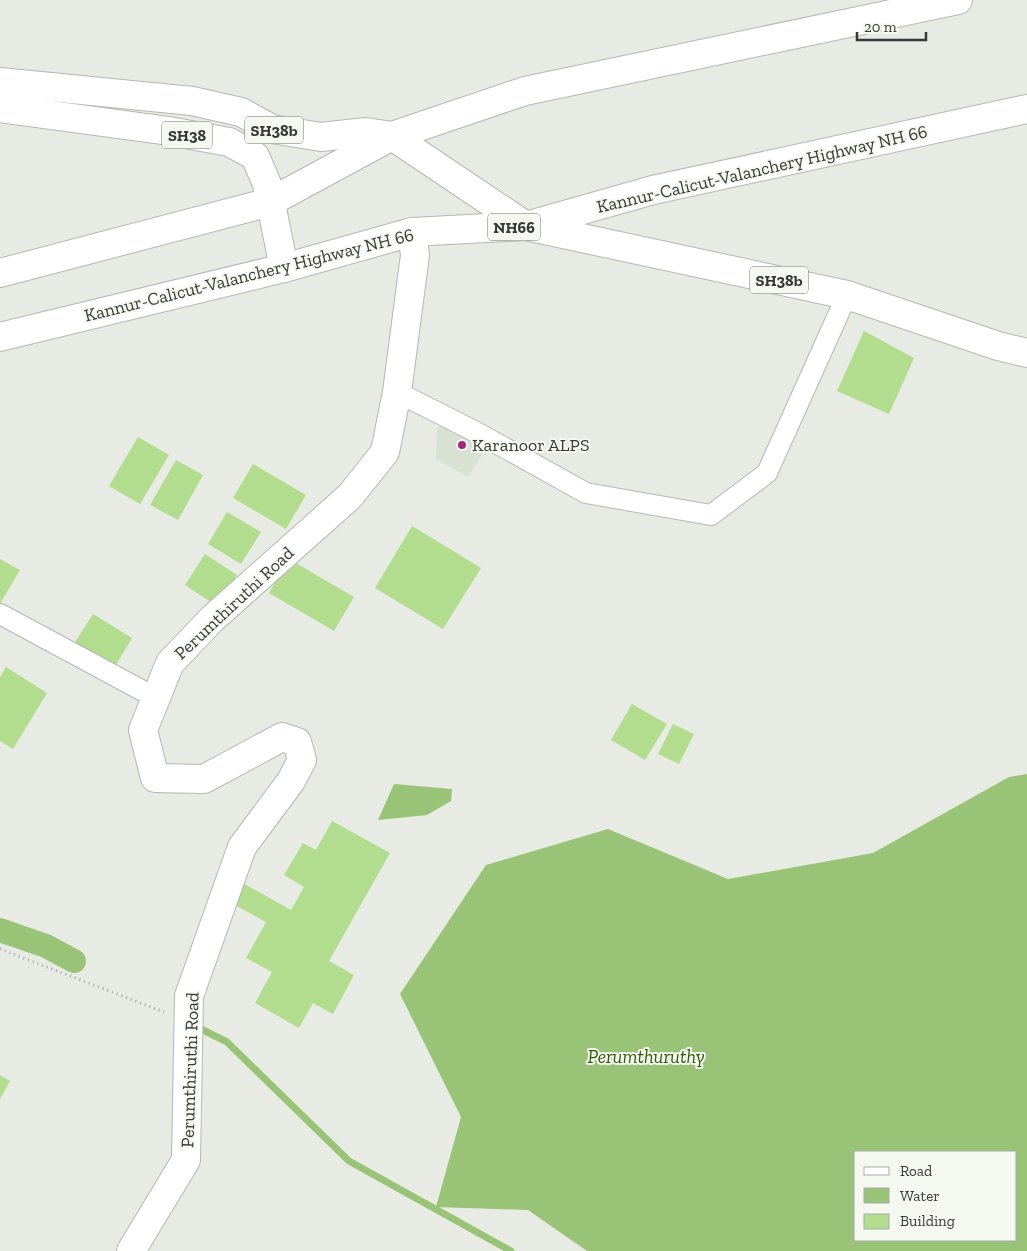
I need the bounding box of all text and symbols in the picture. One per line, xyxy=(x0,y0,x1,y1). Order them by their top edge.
scale bar xyxy=(857,10,926,42)
text: 20 m xyxy=(864,18,897,36)
road number: SH38b xyxy=(245,116,303,144)
street label: Kannur-Calicut-Valanchery Highway NH 66 xyxy=(594,120,930,218)
road number: SH38 xyxy=(162,122,212,148)
road number: NH66 xyxy=(488,213,540,240)
street label: Kannur-Calicut-Valanchery Highway NH 66 xyxy=(82,223,416,327)
road number: SH38b xyxy=(750,266,808,294)
place label: Karanoor ALPS xyxy=(472,434,590,456)
marker: Karanoor ALPS xyxy=(456,439,468,451)
street label: Perumthiruthi Road xyxy=(170,542,298,664)
street label: Perumthiruthi Road xyxy=(176,992,204,1148)
water label: Perumthuruthy xyxy=(587,1045,705,1068)
legend xyxy=(854,1151,1017,1241)
text: Road xyxy=(900,1162,933,1180)
text: Water xyxy=(900,1187,940,1205)
text: Building xyxy=(900,1212,955,1230)

